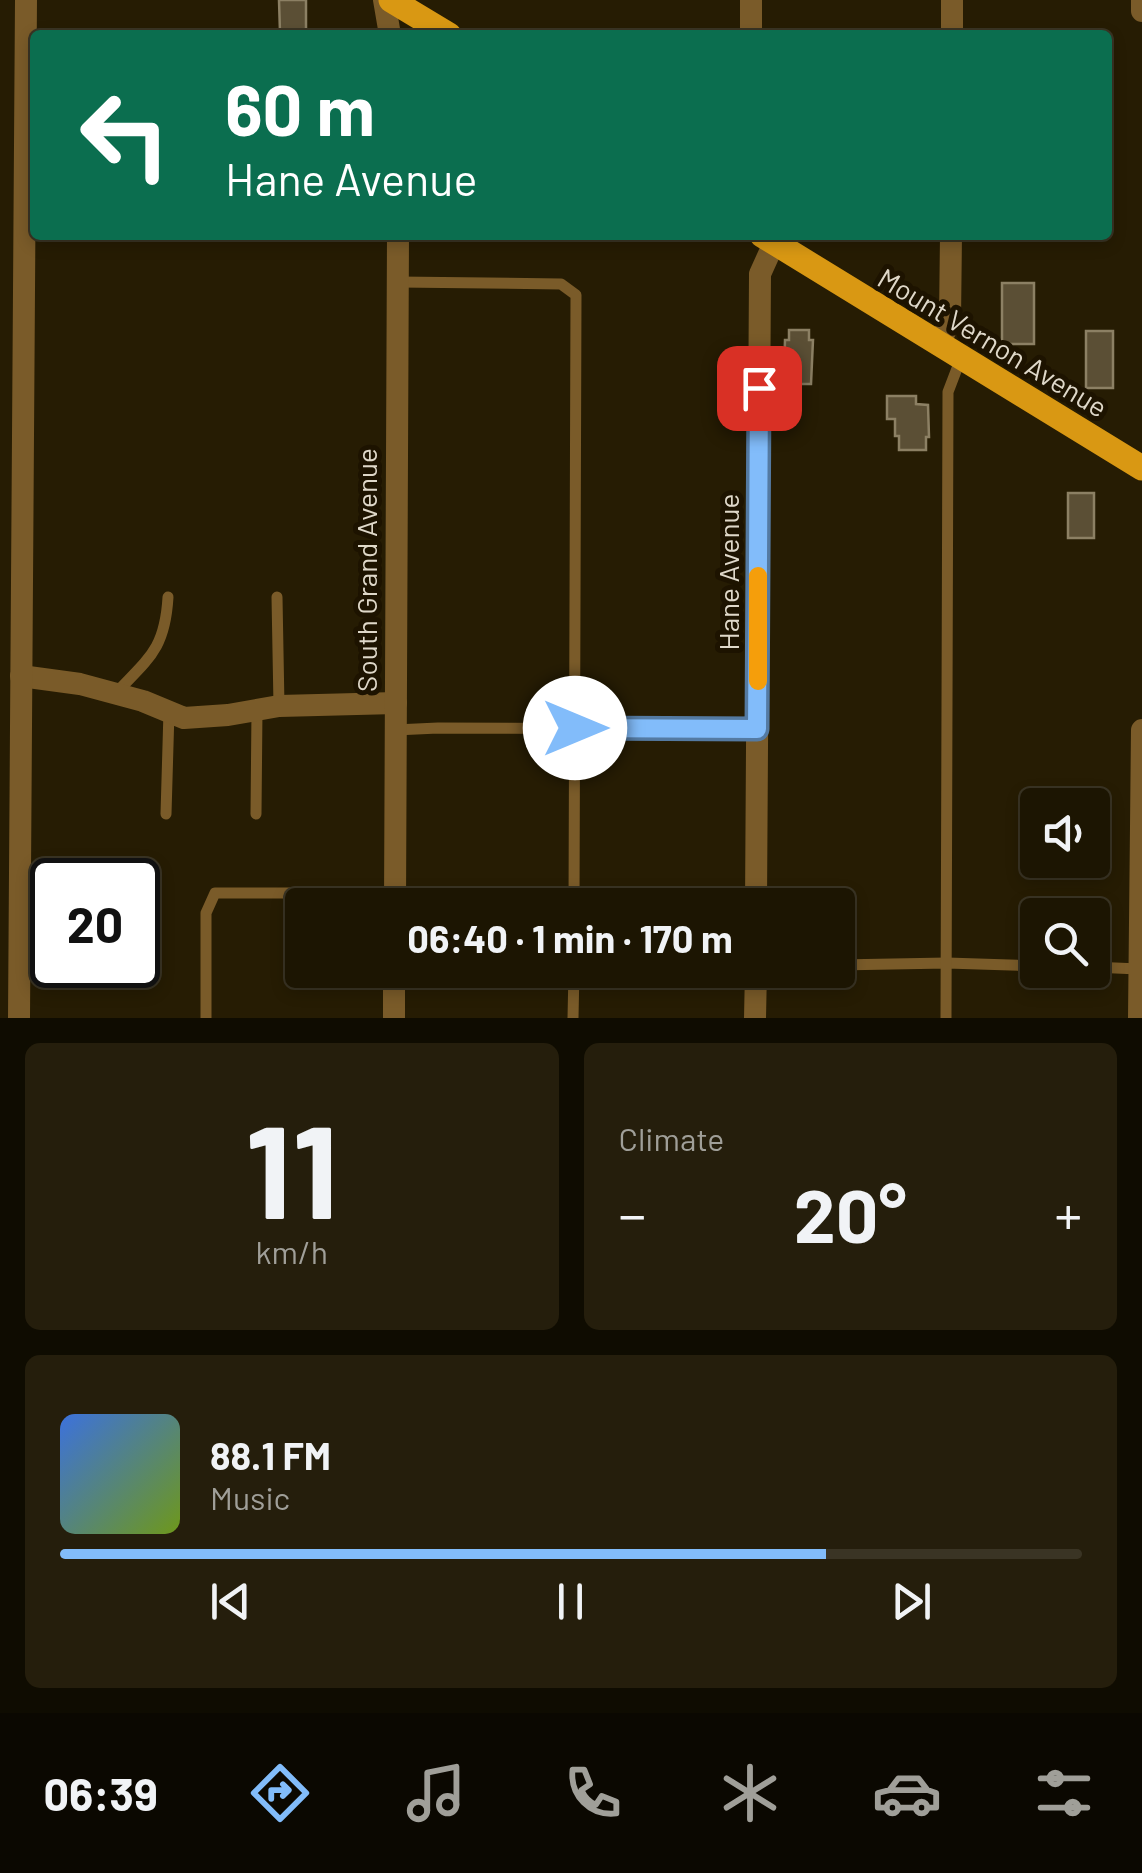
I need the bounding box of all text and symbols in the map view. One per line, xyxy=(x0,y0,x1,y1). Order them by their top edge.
text: 60 m xyxy=(225,66,375,150)
icon: left xyxy=(60,70,190,200)
text: Hane Avenue xyxy=(225,151,477,205)
street label: Mount Vernon Avenue xyxy=(872,260,1114,424)
pin xyxy=(717,346,802,431)
icon: arrive xyxy=(732,361,787,416)
street label: South Grand Avenue xyxy=(349,448,383,692)
street label: Hane Avenue xyxy=(711,493,745,651)
position arrow xyxy=(523,676,627,780)
map controls xyxy=(1020,788,1110,988)
button: sound xyxy=(1020,788,1110,878)
speed limit sign: 20 xyxy=(30,858,160,988)
button: search xyxy=(1020,898,1110,988)
text: 06:40 · 1 min · 170 m xyxy=(407,915,733,961)
text: 11 xyxy=(245,1089,338,1245)
text: Climate xyxy=(619,1119,724,1157)
text: 20° xyxy=(794,1168,907,1258)
text: − xyxy=(619,1180,646,1246)
text: + xyxy=(1054,1180,1082,1246)
text: km/h xyxy=(256,1232,328,1270)
text: 88.1 FM xyxy=(210,1432,331,1478)
text: Music xyxy=(210,1478,290,1516)
icon: previous xyxy=(203,1574,258,1629)
icon: pause xyxy=(543,1574,598,1629)
icon: next xyxy=(884,1574,939,1629)
icon: directions xyxy=(245,1758,315,1828)
icon: music xyxy=(401,1758,471,1828)
icon: phone xyxy=(558,1758,628,1828)
icon: climate xyxy=(715,1758,785,1828)
icon: car xyxy=(872,1758,942,1828)
icon: filters xyxy=(1029,1758,1099,1828)
text: 06:39 xyxy=(43,1766,158,1820)

